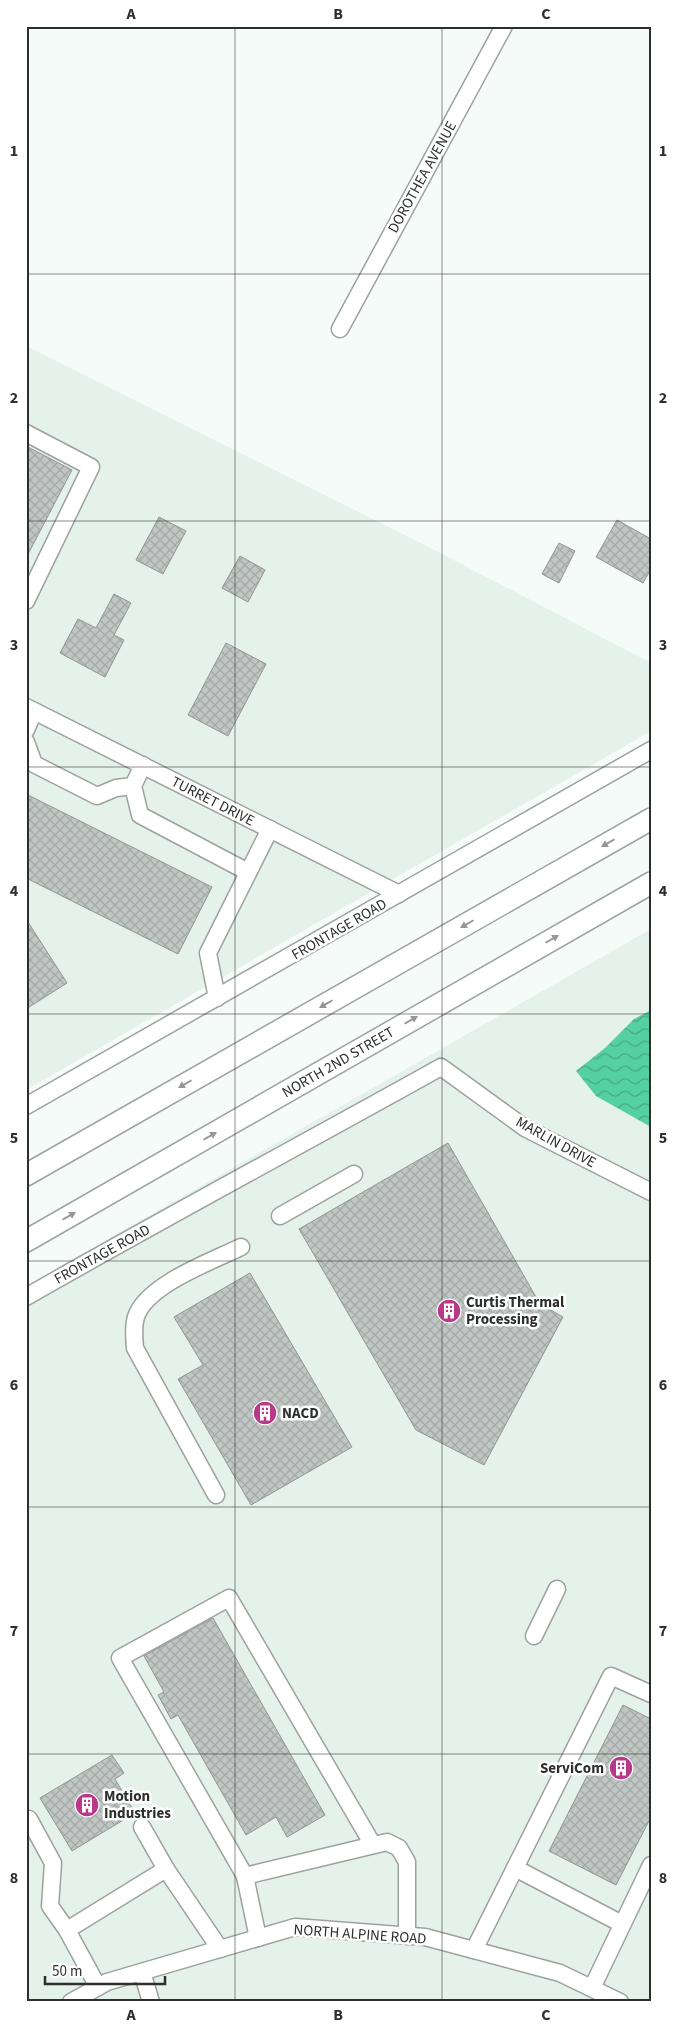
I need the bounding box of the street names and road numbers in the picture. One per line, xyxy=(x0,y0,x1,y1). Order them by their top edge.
street label: DOROTHEA AVENUE xyxy=(383,117,462,237)
street label: TURRET DRIVE xyxy=(167,771,258,832)
street label: FRONTAGE ROAD xyxy=(288,894,391,965)
street label: NORTH 2ND STREET xyxy=(278,1022,398,1103)
street label: MARLIN DRIVE xyxy=(512,1112,600,1173)
street label: FRONTAGE ROAD xyxy=(50,1219,154,1290)
street label: NORTH ALPINE ROAD xyxy=(293,1919,427,1950)

